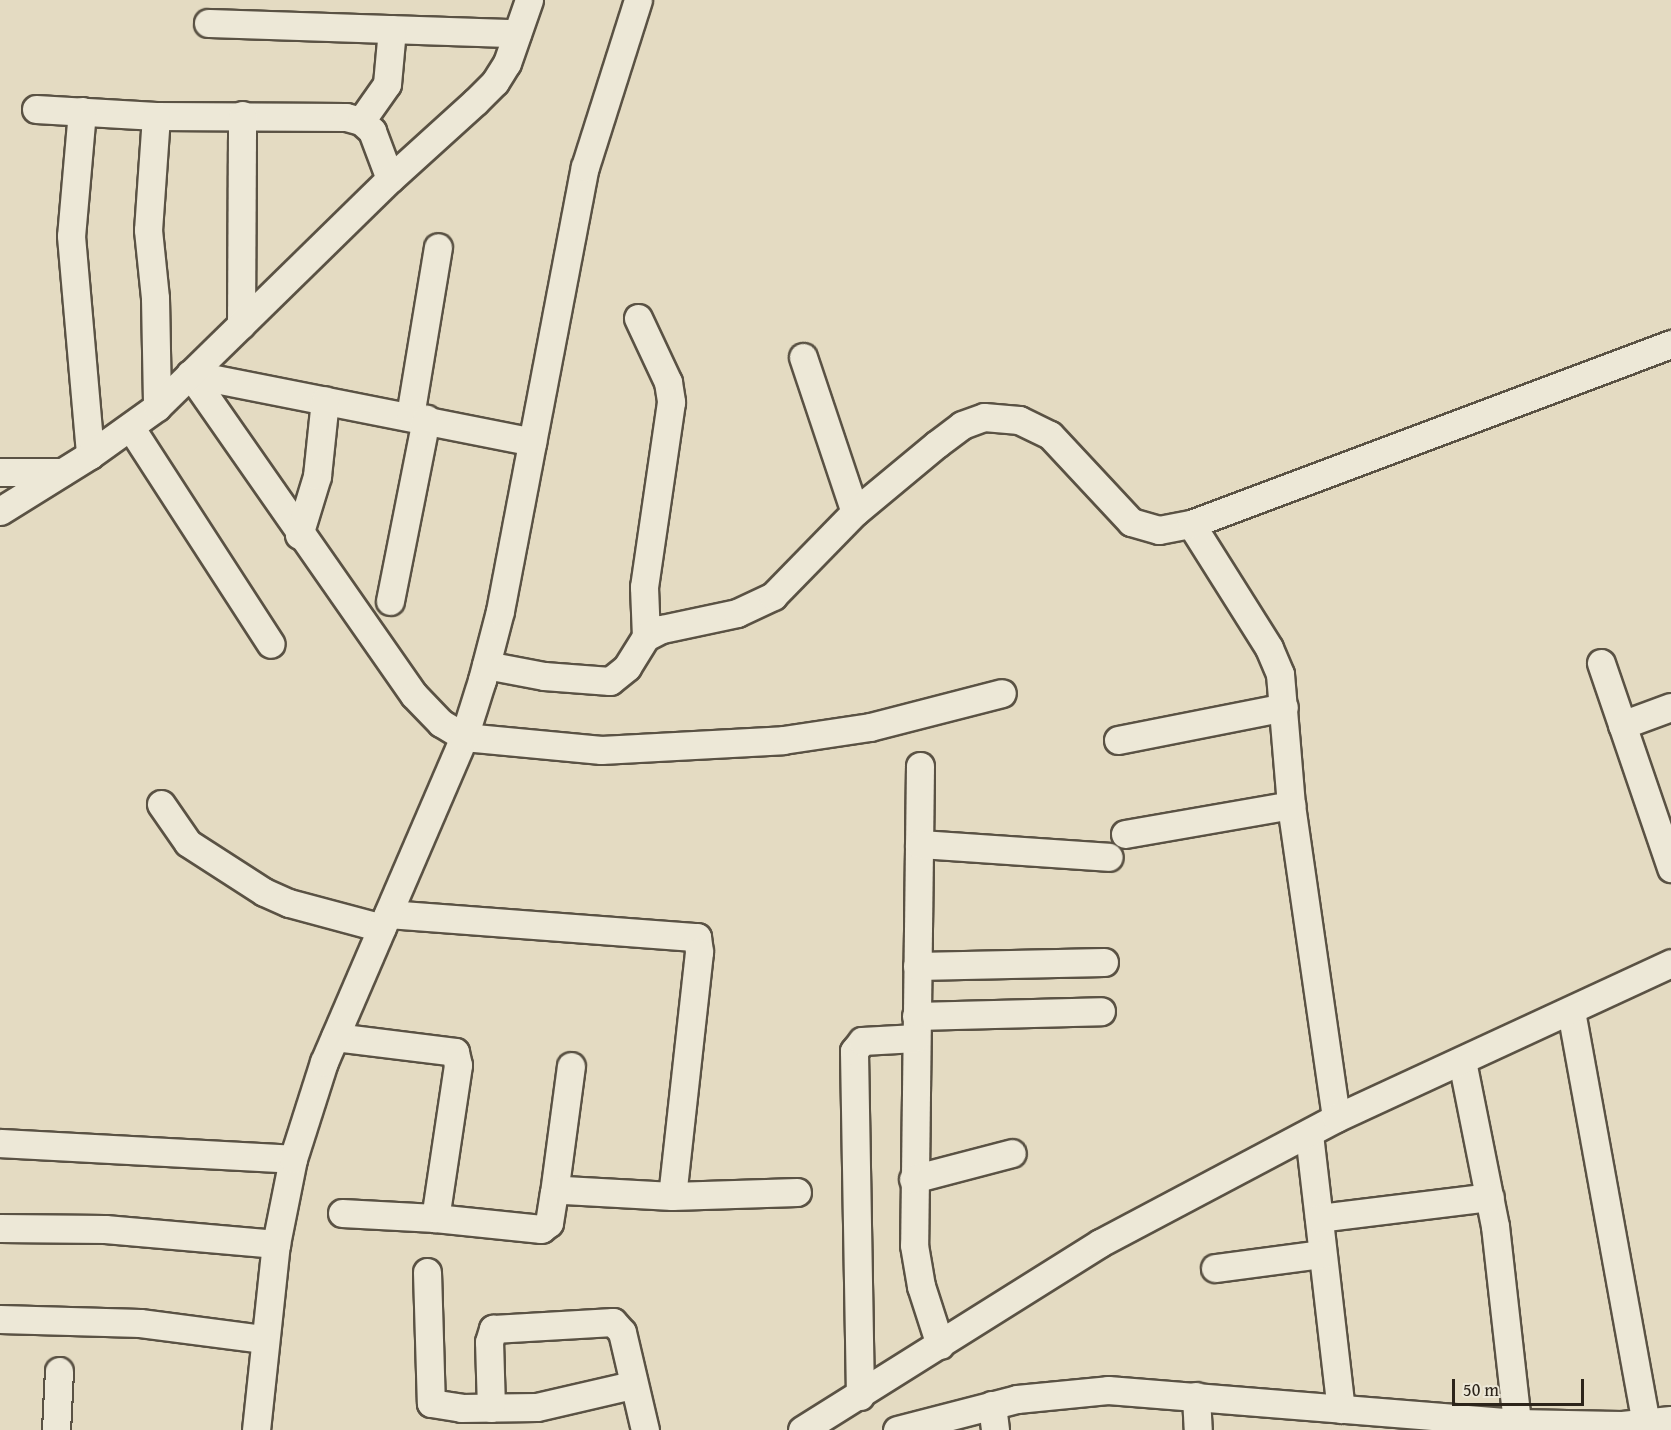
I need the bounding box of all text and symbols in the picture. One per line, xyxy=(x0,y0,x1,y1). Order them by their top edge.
scale bar xyxy=(1455,1367,1587,1405)
text: 50 m xyxy=(1463,1376,1499,1403)

